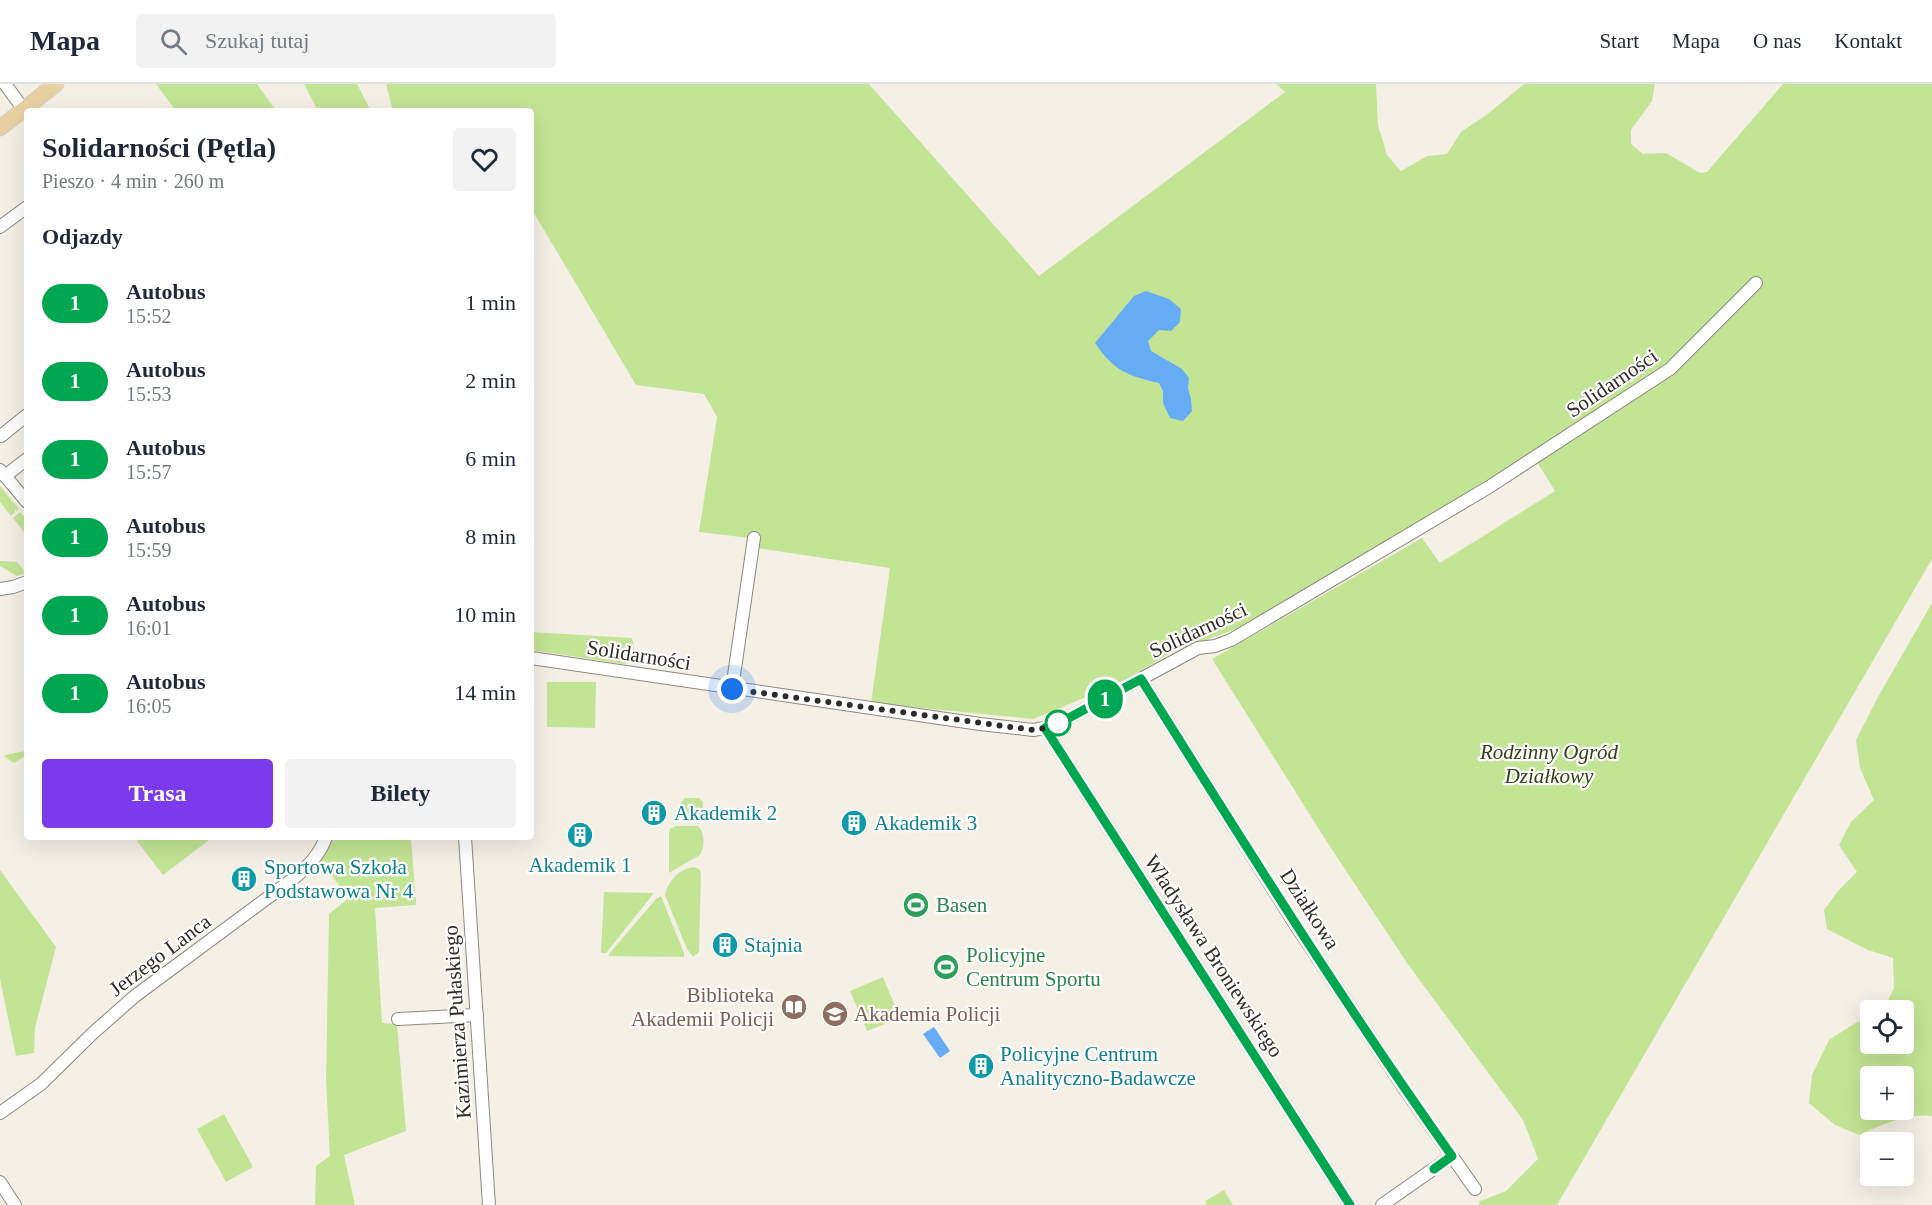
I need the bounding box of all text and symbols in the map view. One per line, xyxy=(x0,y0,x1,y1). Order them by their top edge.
search box xyxy=(136,14,556,68)
text: Mapa xyxy=(30,25,100,56)
icon: search xyxy=(157,25,190,58)
text: Szukaj tutaj xyxy=(205,28,309,53)
text: Start xyxy=(1599,29,1639,53)
text: Mapa xyxy=(1672,29,1720,53)
text: O nas xyxy=(1753,29,1801,53)
text: Kontakt xyxy=(1834,29,1902,53)
button: heart xyxy=(453,128,516,191)
text: Solidarności (Pętla) xyxy=(42,132,276,163)
text: Pieszo · 4 min · 260 m xyxy=(42,170,224,192)
text: Odjazdy xyxy=(42,224,123,249)
text: Autobus xyxy=(126,279,205,304)
text: 1 min xyxy=(465,290,516,315)
text: 1 xyxy=(70,291,80,315)
text: 15:52 xyxy=(126,305,172,327)
street label: Solidarności xyxy=(1562,344,1662,422)
text: Autobus xyxy=(126,357,205,382)
text: 2 min xyxy=(465,368,516,393)
text: 1 xyxy=(70,369,80,393)
text: 15:53 xyxy=(126,383,172,405)
text: Autobus xyxy=(126,435,205,460)
text: 6 min xyxy=(465,446,516,471)
text: 1 xyxy=(70,447,80,471)
text: 15:57 xyxy=(126,461,172,483)
text: Autobus xyxy=(126,513,205,538)
text: 8 min xyxy=(465,524,516,549)
text: 1 xyxy=(70,525,80,549)
text: 15:59 xyxy=(126,539,172,561)
text: Autobus xyxy=(126,591,205,616)
street label: Solidarności xyxy=(1145,597,1251,663)
text: 10 min xyxy=(454,602,516,627)
text: 1 xyxy=(70,603,80,627)
text: 16:01 xyxy=(126,617,172,639)
street label: Solidarności xyxy=(585,635,693,675)
text: Autobus xyxy=(126,669,205,694)
your location xyxy=(717,674,747,704)
text: 14 min xyxy=(454,680,516,705)
line badge: 1 xyxy=(1086,680,1124,718)
text: 1 xyxy=(70,681,80,705)
text: 1 xyxy=(1100,687,1110,711)
text: 16:05 xyxy=(126,695,172,717)
unlabelled marker xyxy=(1045,710,1071,736)
park label: Rodzinny Ogród Działkowy xyxy=(1479,740,1619,788)
button: Trasa xyxy=(42,759,273,828)
button: Bilety xyxy=(285,759,516,828)
building icon: Akademik 2 xyxy=(639,798,669,828)
place label: Akademik 2 xyxy=(674,801,777,825)
building icon: Akademik 3 xyxy=(839,808,869,838)
place label: Akademik 3 xyxy=(874,811,977,835)
building icon: Akademik 1 xyxy=(565,820,595,850)
street label: Władysława Broniewskiego xyxy=(1140,850,1288,1062)
place label: Akademik 1 xyxy=(528,853,632,877)
place label: Sportowa Szkoła Podstawowa Nr 4 xyxy=(264,855,414,903)
building icon: Sportowa Szkoła Podstawowa Nr 4 xyxy=(229,864,259,894)
street label: Działkowa xyxy=(1275,864,1345,954)
sports icon: Basen xyxy=(901,890,931,920)
place label: Basen xyxy=(936,893,988,917)
street label: Jerzego Lanca xyxy=(105,909,216,1001)
street label: Kazimierza Pułaskiego xyxy=(438,924,476,1120)
building icon: Stajnia xyxy=(710,930,740,960)
place label: Stajnia xyxy=(744,933,803,957)
place label: Policyjne Centrum Sportu xyxy=(966,943,1101,991)
sports icon: Policyjne Centrum Sportu xyxy=(931,952,961,982)
place label: Biblioteka Akademii Policji xyxy=(631,983,775,1031)
library icon: Biblioteka Akademii Policji xyxy=(779,992,809,1022)
school or university icon: Akademia Policji xyxy=(820,999,850,1029)
map controls xyxy=(1860,1000,1914,1186)
button: locate xyxy=(1860,1000,1914,1054)
place label: Akademia Policji xyxy=(854,1002,1001,1026)
place label: Policyjne Centrum Analityczno-Badawcze xyxy=(1000,1042,1196,1090)
building icon: Policyjne Centrum Analityczno-Badawcze xyxy=(966,1051,996,1081)
button: + xyxy=(1860,1066,1914,1120)
button: − xyxy=(1860,1132,1914,1186)

